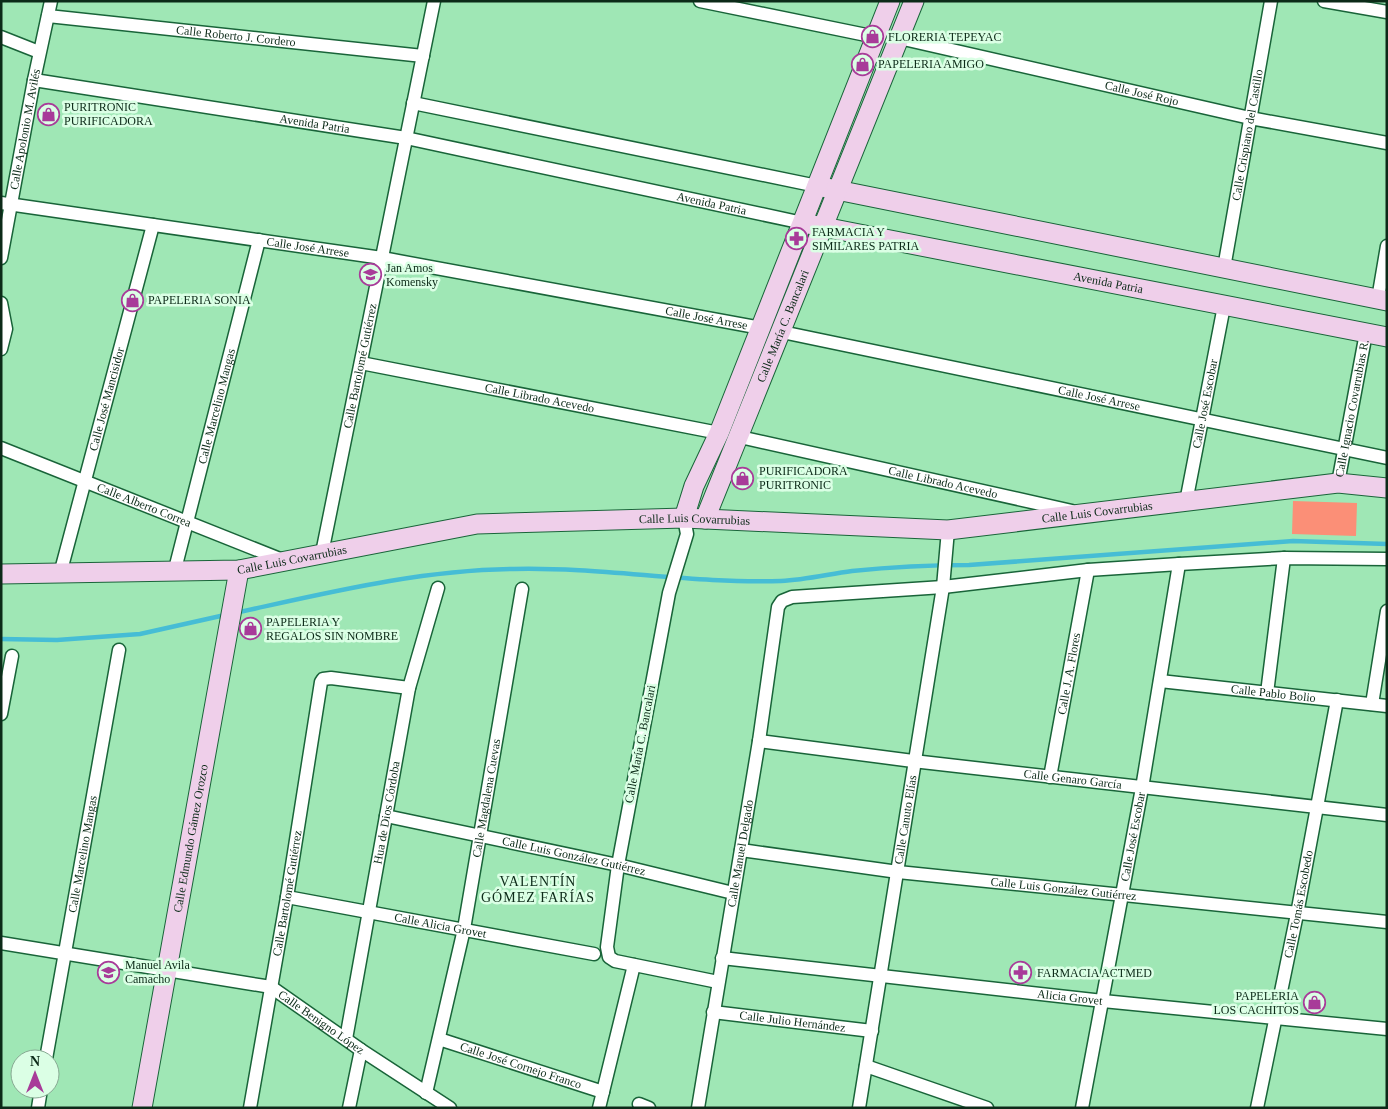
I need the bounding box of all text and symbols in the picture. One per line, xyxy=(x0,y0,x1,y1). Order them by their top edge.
street label: Calle Roberto J. Cordero xyxy=(175,23,296,49)
shop icon: FLORERIA TEPEYAC xyxy=(860,25,884,49)
place label: FLORERIA TEPEYAC xyxy=(888,30,1001,44)
shop icon: PAPELERIA AMIGO xyxy=(850,52,874,76)
place label: PAPELERIA AMIGO xyxy=(878,57,984,71)
street label: Calle Apolonio M. Avilés xyxy=(7,67,43,191)
street label: Calle Crispiano del Castillo xyxy=(1229,68,1266,202)
street label: Calle José Rojo xyxy=(1103,78,1180,109)
place label: PURITRONIC PURIFICADORA xyxy=(64,100,153,128)
shop icon: PURITRONIC PURIFICADORA xyxy=(36,102,60,126)
street label: Avenida Patria xyxy=(279,111,351,136)
street label: Avenida Patria xyxy=(675,189,748,218)
place label: FARMACIA Y SIMILARES PATRIA xyxy=(812,225,920,253)
pharmacy icon: FARMACIA Y SIMILARES PATRIA xyxy=(784,227,808,251)
street label: Calle José Arrese xyxy=(266,234,350,260)
place label: Jan Amos Komensky xyxy=(386,261,438,289)
school or university icon: Jan Amos Komensky xyxy=(358,263,382,287)
street label: Calle María C. Bancalari xyxy=(754,267,812,384)
street label: Avenida Patria xyxy=(1072,269,1145,296)
shop icon: PAPELERIA SONIA xyxy=(120,288,144,312)
place label: PAPELERIA SONIA xyxy=(148,293,251,307)
street label: Calle Bartolomé Gutiérrez xyxy=(340,302,380,430)
street label: Calle José Arrese xyxy=(664,303,749,332)
street label: Calle Ignacio Covarrubias R. xyxy=(1332,338,1372,478)
street label: Calle José Mancisidor xyxy=(86,346,127,452)
street label: Calle Marcelino Mangas xyxy=(195,347,238,466)
street label: Calle José Escobar xyxy=(1190,358,1221,450)
street label: Calle Librado Acevedo xyxy=(484,380,596,415)
street label: Calle José Arrese xyxy=(1057,383,1141,413)
street label: Calle Librado Acevedo xyxy=(887,463,999,501)
place label: PURIFICADORA PURITRONIC xyxy=(759,464,848,492)
shop icon: PURIFICADORA PURITRONIC xyxy=(731,466,755,490)
street label: Calle Alberto Correa xyxy=(95,480,194,530)
street label: Calle Luis Covarrubias xyxy=(1041,498,1154,526)
street label: Calle Luis Covarrubias xyxy=(639,511,751,528)
street label: Calle Luis Covarrubias xyxy=(236,542,348,577)
place label: PAPELERIA Y REGALOS SIN NOMBRE xyxy=(266,615,398,643)
shop icon: PAPELERIA Y REGALOS SIN NOMBRE xyxy=(238,617,262,641)
street label: Calle J. A. Flores xyxy=(1055,631,1083,716)
street label: Calle Pablo Bolio xyxy=(1230,682,1317,705)
street label: Calle María C. Bancalari xyxy=(622,683,658,804)
street label: Calle Magdalena Cuevas xyxy=(469,738,503,859)
street label: Hua de Dios Córdoba xyxy=(371,759,403,865)
street label: Calle Edmundo Gámez Orozco xyxy=(170,763,211,914)
street label: Calle Genaro García xyxy=(1023,767,1123,792)
street label: Calle Canuto Elías xyxy=(891,774,920,865)
street label: Calle José Escobar xyxy=(1118,791,1148,883)
street label: Calle Marcelino Mangas xyxy=(65,794,100,914)
street label: Calle Manuel Delgado xyxy=(724,799,756,908)
street label: Calle Bartolomé Gutiérrez xyxy=(270,829,304,957)
street label: Calle Luis González Gutiérrez xyxy=(501,834,647,878)
street label: Calle Tomás Escobedo xyxy=(1281,849,1316,959)
district label: VALENTÍN GÓMEZ FARÍAS xyxy=(481,873,595,905)
street label: Calle Luis González Gutiérrez xyxy=(990,875,1137,903)
street label: Calle Alicia Grovet xyxy=(393,910,488,941)
place label: Manuel Avila Camacho xyxy=(125,958,190,986)
school or university icon: Manuel Avila Camacho xyxy=(97,960,121,984)
pharmacy icon: FARMACIA ACTMED xyxy=(1009,961,1033,985)
place label: FARMACIA ACTMED xyxy=(1037,966,1152,980)
street label: Calle Benigno López xyxy=(276,987,367,1057)
street label: Alicia Grovet xyxy=(1036,987,1104,1008)
place label: PAPELERIA LOS CACHITOS xyxy=(1214,989,1299,1017)
shop icon: PAPELERIA LOS CACHITOS xyxy=(1303,991,1327,1015)
street label: Calle Julio Hernández xyxy=(739,1008,846,1035)
street label: Calle José Cornejo Franco xyxy=(458,1039,583,1092)
north arrow xyxy=(10,1049,60,1099)
text: N xyxy=(30,1054,40,1069)

